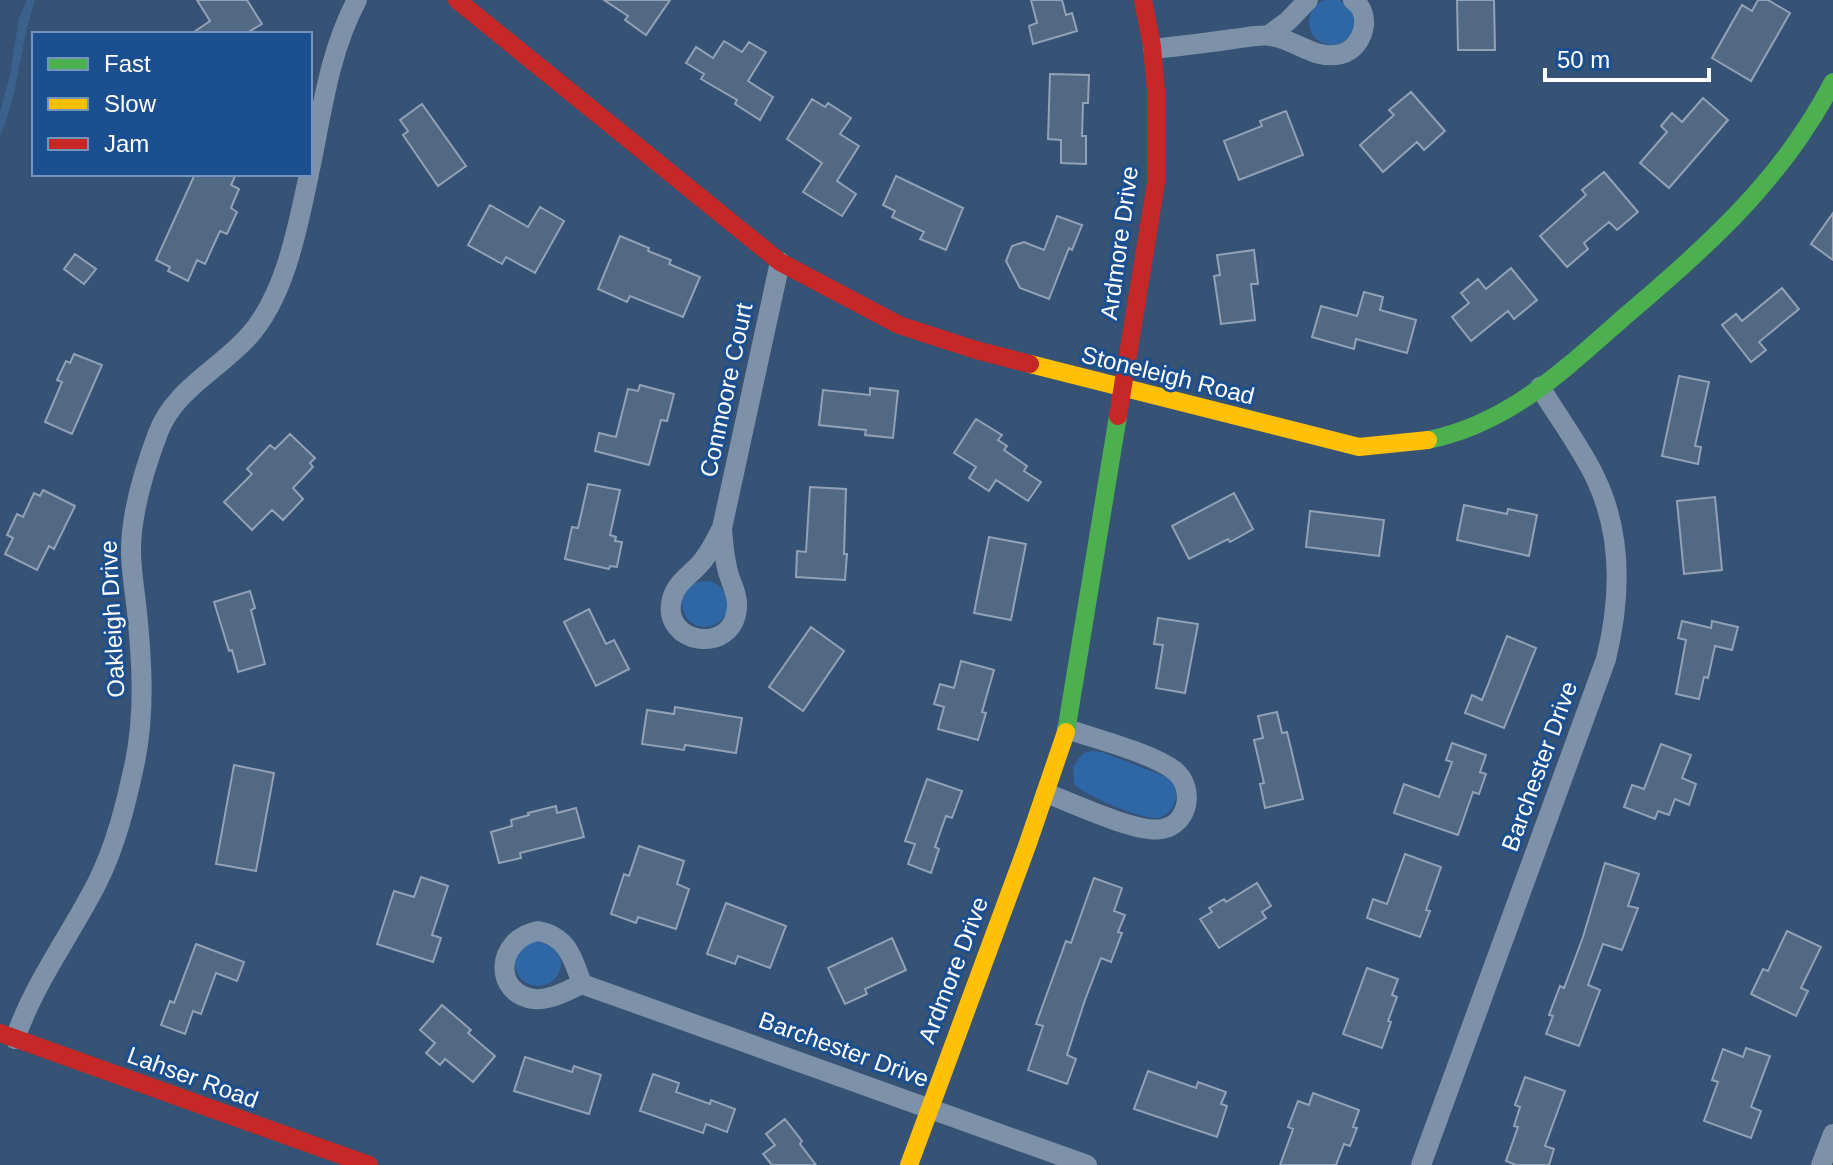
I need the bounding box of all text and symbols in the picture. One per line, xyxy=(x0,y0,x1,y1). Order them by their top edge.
legend xyxy=(32,32,312,176)
scale bar xyxy=(1545,32,1709,82)
text: 50 m xyxy=(1557,46,1610,73)
text: Fast xyxy=(104,50,151,77)
text: Slow xyxy=(104,90,157,117)
text: Jam xyxy=(104,130,149,157)
street label: Ardmore Drive xyxy=(1095,165,1143,321)
street label: Conmoore Court xyxy=(694,300,758,480)
street label: Stoneleigh Road xyxy=(1079,340,1257,410)
street label: Oakleigh Drive xyxy=(94,540,130,698)
street label: Barchester Drive xyxy=(1496,677,1582,855)
street label: Ardmore Drive xyxy=(913,893,993,1047)
street label: Barchester Drive xyxy=(755,1006,933,1092)
street label: Lahser Road xyxy=(124,1041,262,1113)

